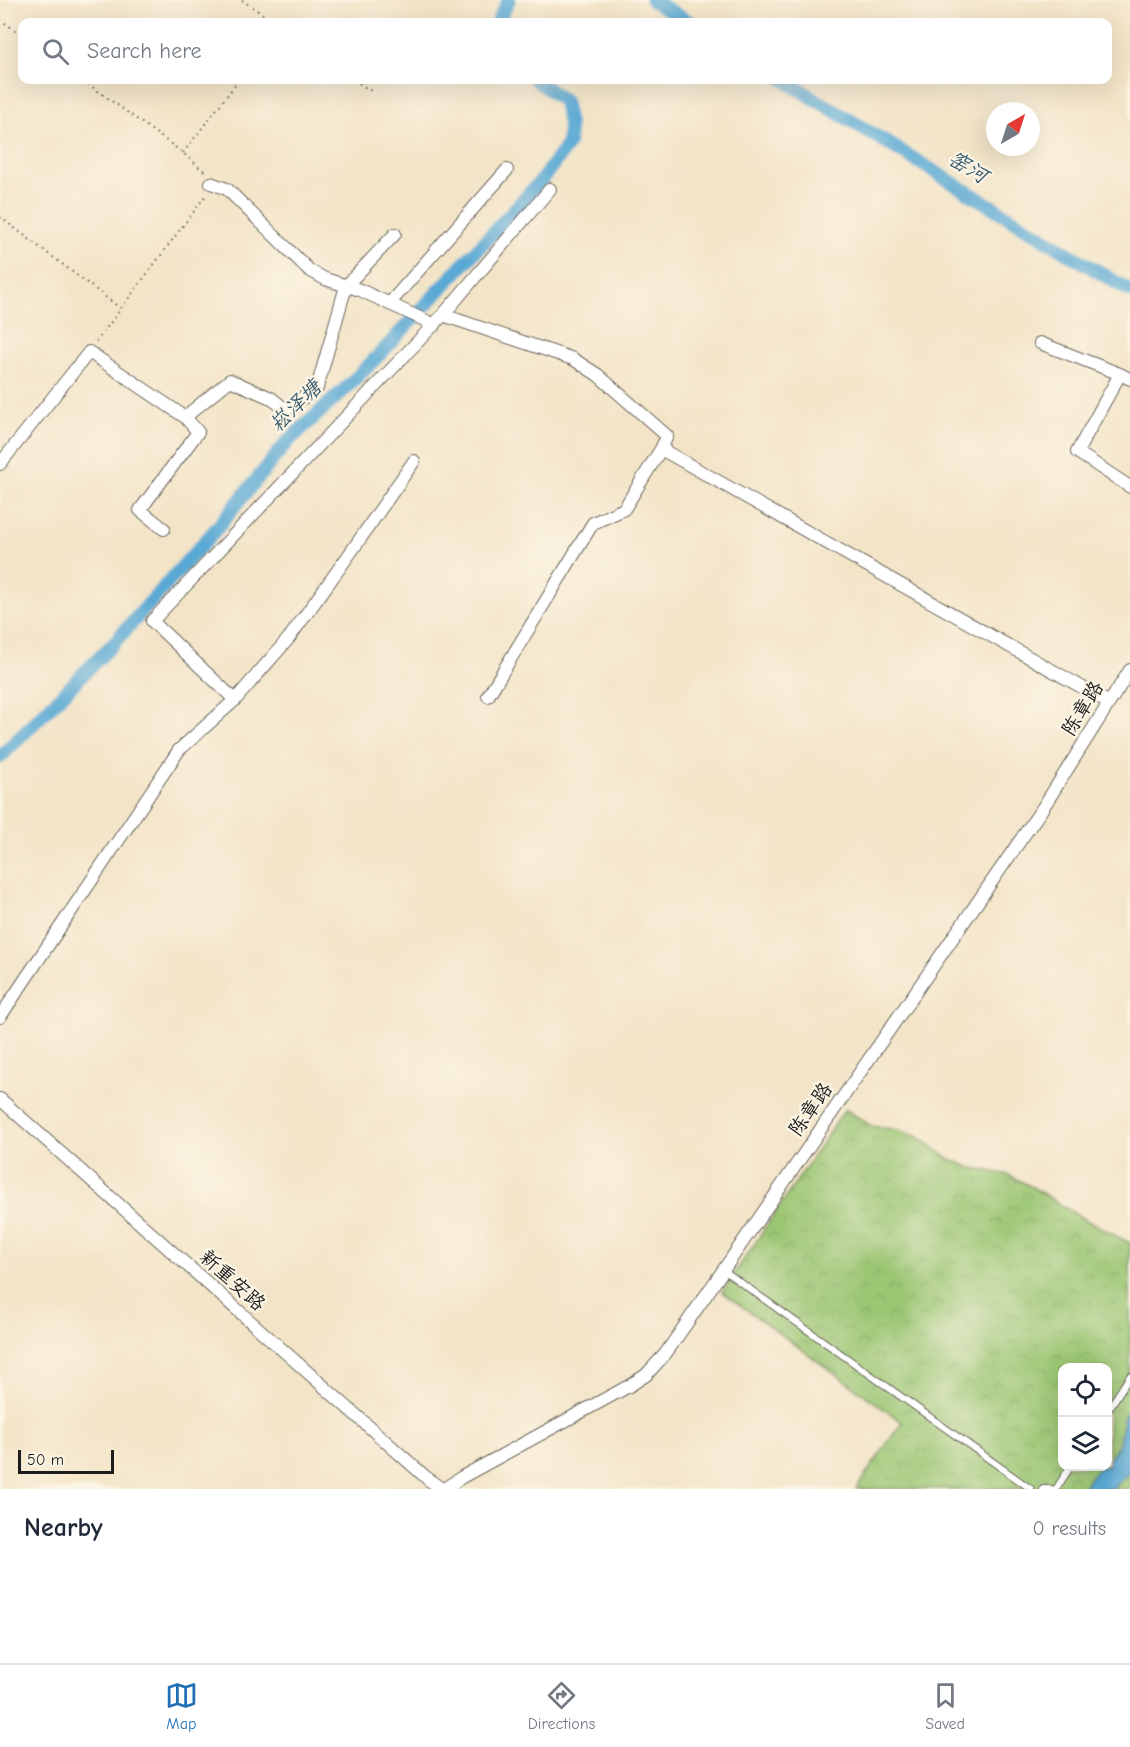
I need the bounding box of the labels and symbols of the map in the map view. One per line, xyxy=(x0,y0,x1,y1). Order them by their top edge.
north arrow xyxy=(986,102,1040,156)
water label: 窑河 xyxy=(944,146,995,190)
water label: 崧泽塘 xyxy=(264,374,327,437)
street label: 陈章路 xyxy=(1057,676,1109,740)
street label: 陈章路 xyxy=(784,1077,838,1140)
street label: 新重安路 xyxy=(195,1245,271,1316)
scale bar xyxy=(18,1447,114,1474)

